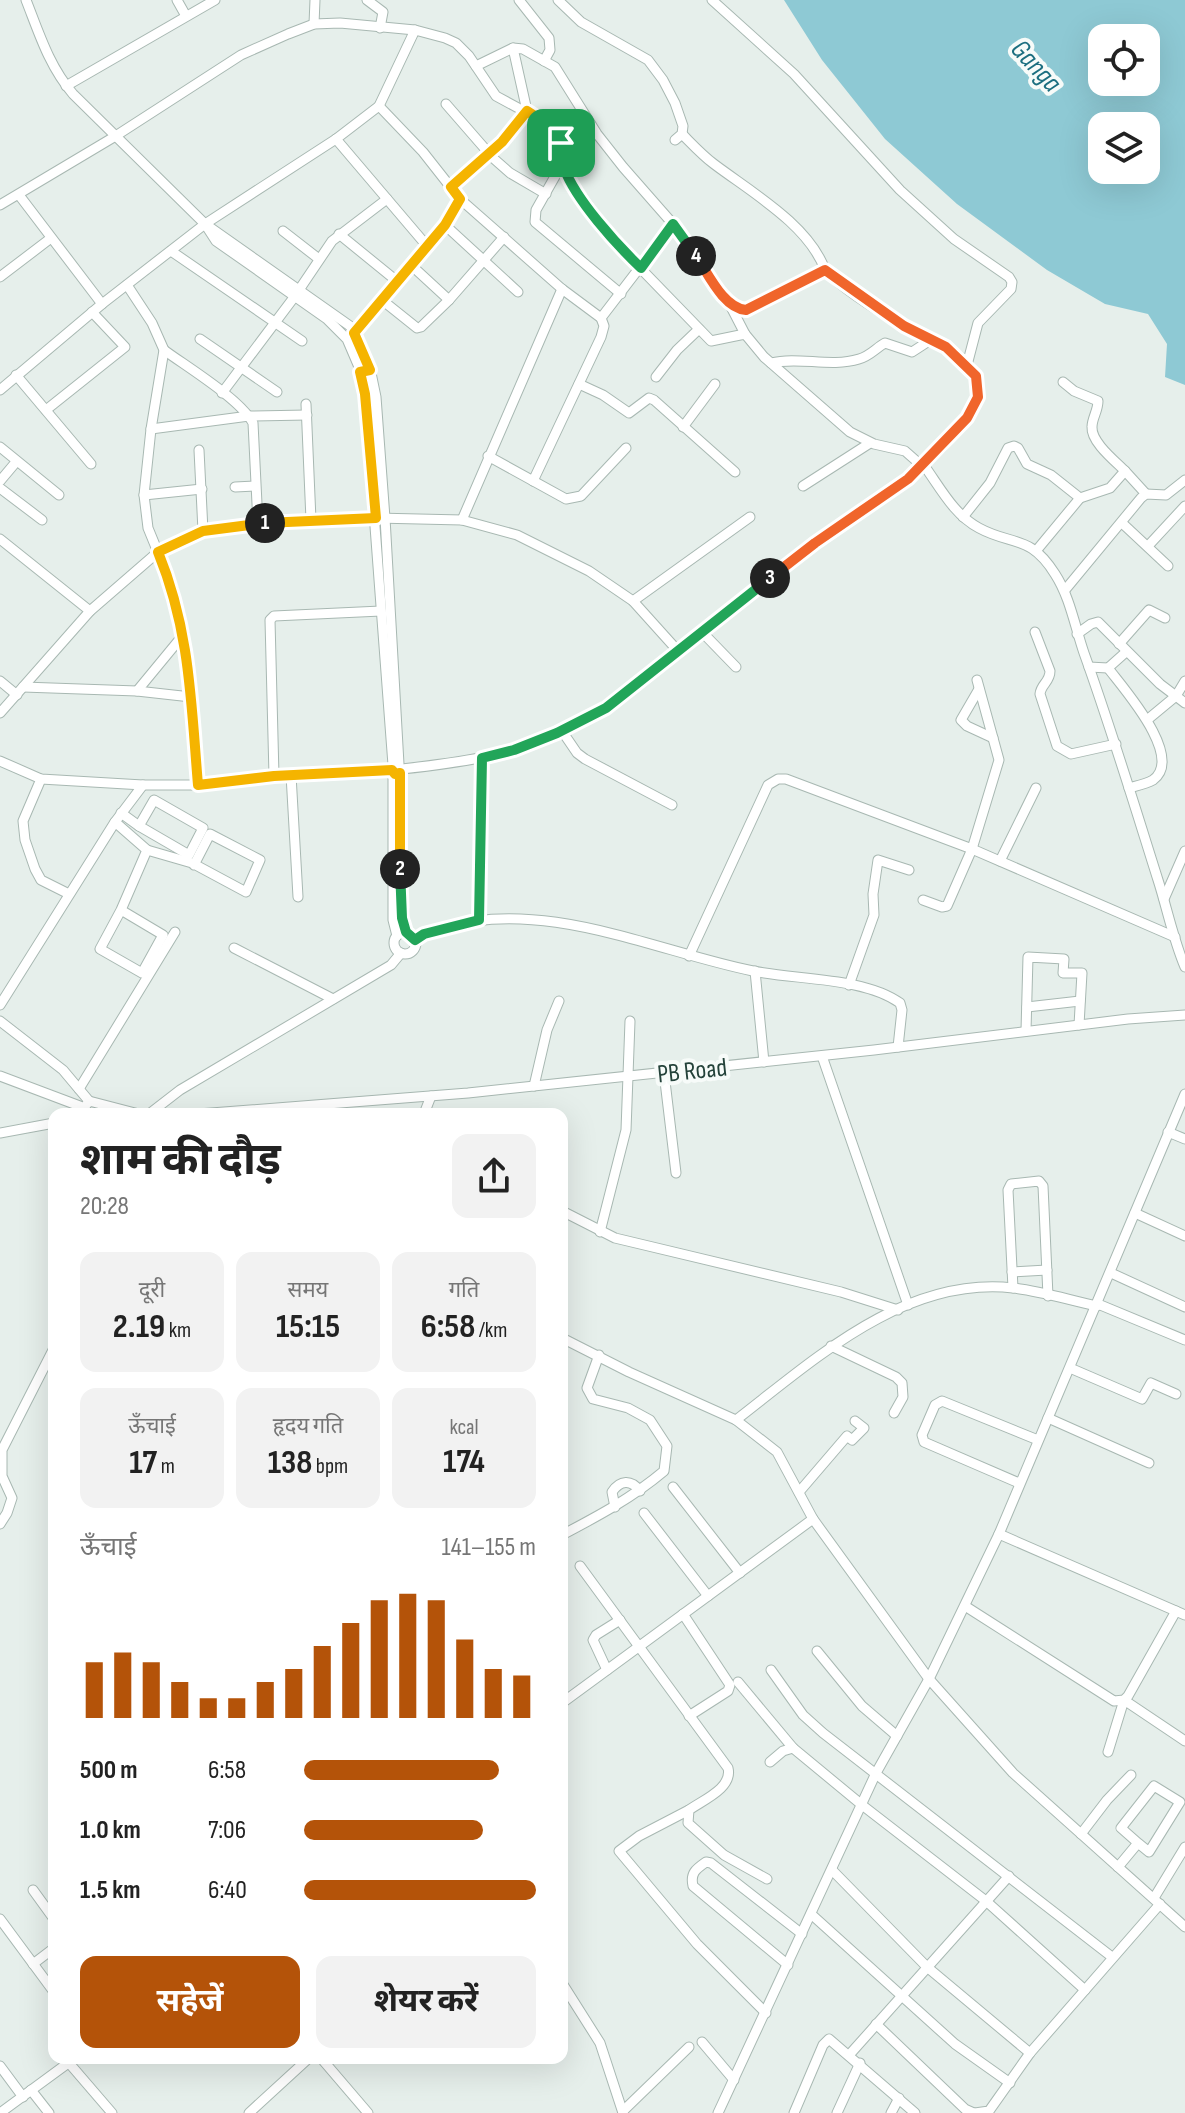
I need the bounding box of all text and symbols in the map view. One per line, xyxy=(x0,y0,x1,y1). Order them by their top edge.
map controls xyxy=(1088,24,1160,184)
button: locate xyxy=(1088,24,1160,96)
water label: Ganga xyxy=(1004,33,1069,100)
pin xyxy=(527,109,595,177)
button: layers xyxy=(1088,112,1160,184)
icon: arrive xyxy=(539,121,583,165)
pin: 4 xyxy=(676,236,716,276)
text: 4 xyxy=(691,242,701,269)
pin: 1 xyxy=(245,503,285,543)
text: 1 xyxy=(261,509,269,536)
pin: 3 xyxy=(750,558,790,598)
text: 3 xyxy=(765,564,775,591)
pin: 2 xyxy=(380,849,420,889)
text: 2 xyxy=(395,855,405,882)
street label: PB Road xyxy=(656,1052,729,1091)
text: शाम की दौड़ xyxy=(80,1134,281,1187)
button: share xyxy=(452,1134,536,1218)
text: 20:28 xyxy=(80,1191,129,1222)
text: दूरी xyxy=(139,1277,165,1304)
text: समय xyxy=(288,1277,328,1304)
text: गति xyxy=(449,1277,479,1304)
text: 2.19 xyxy=(113,1306,165,1347)
text: 15:15 xyxy=(276,1306,340,1347)
text: 6:58 xyxy=(421,1306,475,1347)
text: km xyxy=(165,1317,191,1344)
text: /km xyxy=(475,1317,507,1344)
text: ऊँचाई xyxy=(128,1413,176,1440)
text: हृदय गति xyxy=(273,1413,343,1440)
text: kcal xyxy=(449,1414,479,1441)
text: 174 xyxy=(443,1441,485,1482)
text: 17 xyxy=(129,1442,157,1483)
text: 138 xyxy=(268,1442,312,1483)
text: m xyxy=(157,1453,175,1480)
text: bpm xyxy=(312,1453,348,1480)
text: ऊँचाई xyxy=(80,1532,136,1563)
text: 141–155 m xyxy=(442,1532,536,1563)
text: 500 m xyxy=(80,1755,137,1786)
text: 6:58 xyxy=(208,1755,246,1786)
text: 1.0 km xyxy=(80,1815,141,1846)
text: 7:06 xyxy=(208,1815,246,1846)
text: 1.5 km xyxy=(80,1875,140,1906)
text: 6:40 xyxy=(208,1875,247,1906)
button: सहेजें xyxy=(80,1956,300,2048)
button: शेयर करें xyxy=(316,1956,536,2048)

